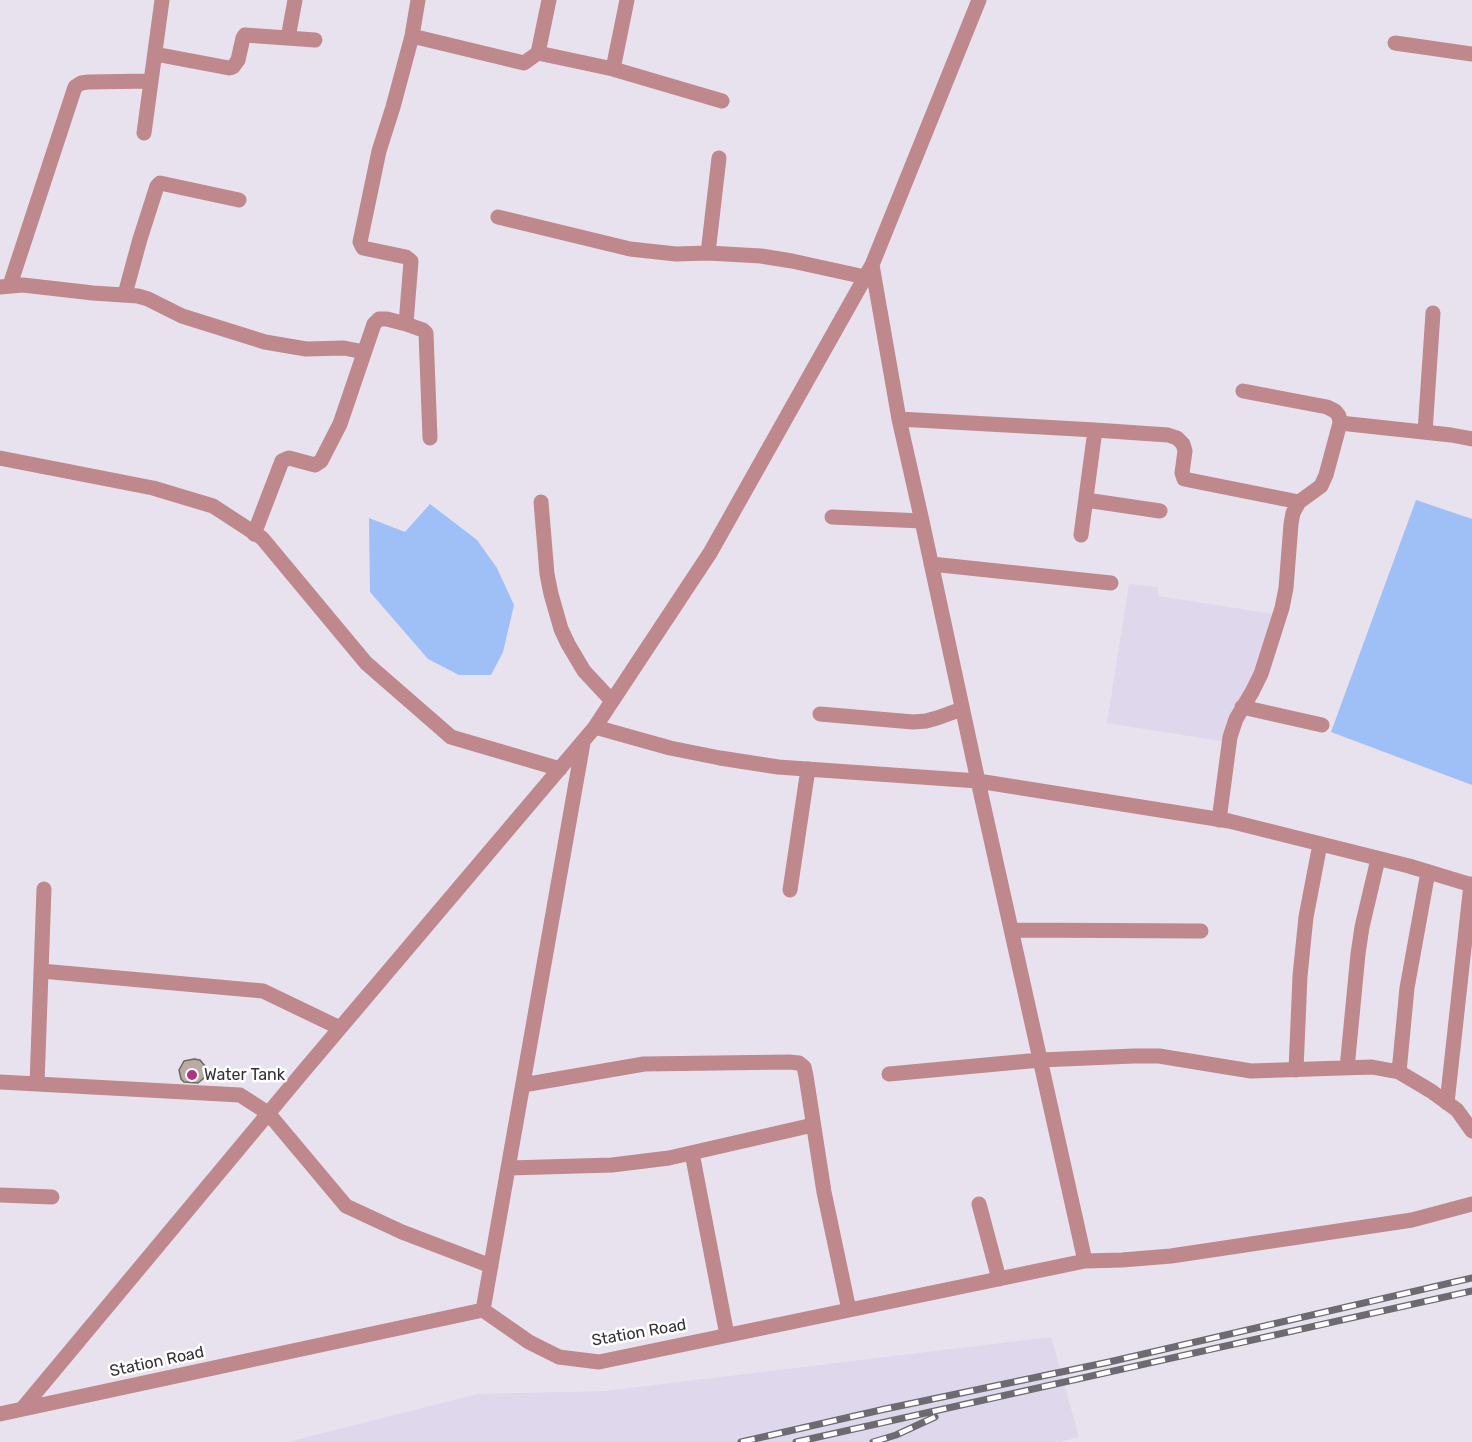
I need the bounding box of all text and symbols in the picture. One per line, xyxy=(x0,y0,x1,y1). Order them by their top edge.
place label: Water Tank xyxy=(204,1065,285,1085)
marker: Water Tank xyxy=(185,1068,199,1082)
street label: Station Road xyxy=(590,1315,688,1351)
street label: Station Road xyxy=(108,1343,206,1381)

